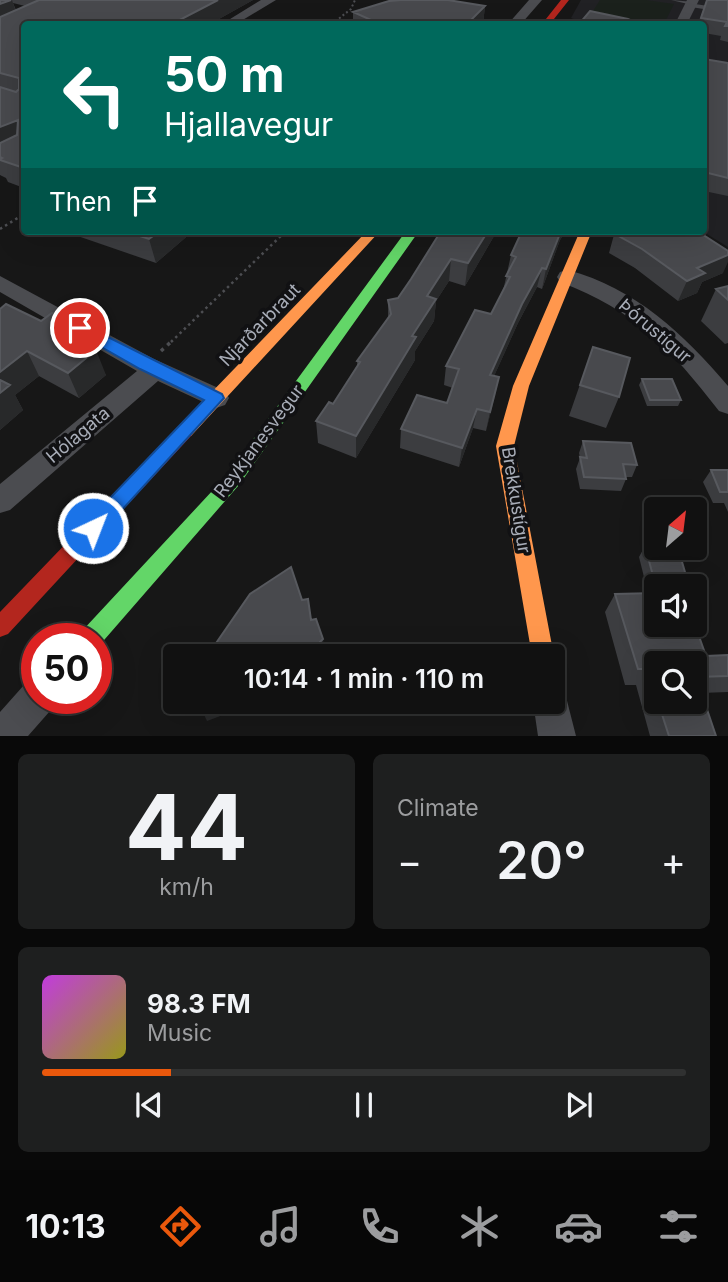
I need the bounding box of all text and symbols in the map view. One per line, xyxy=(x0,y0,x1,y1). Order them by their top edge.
text: 50 m xyxy=(164,45,285,104)
icon: left xyxy=(49,49,140,140)
text: Hjallavegur xyxy=(164,105,333,144)
icon: arrive xyxy=(126,182,164,220)
text: Then xyxy=(49,186,112,217)
street label: Njarðarbraut xyxy=(215,279,304,370)
street label: Þórustígur xyxy=(615,294,696,367)
pin xyxy=(50,298,110,358)
icon: arrive xyxy=(61,309,99,347)
street label: Reykjanesvegur xyxy=(209,380,308,501)
street label: Hólagata xyxy=(42,402,113,467)
street label: Brekkustígur xyxy=(498,445,535,555)
position arrow xyxy=(56,491,130,565)
north arrow xyxy=(644,497,707,560)
map controls xyxy=(644,497,707,714)
button: sound xyxy=(644,574,707,637)
speed limit sign: 50 xyxy=(21,623,112,714)
button: search xyxy=(644,651,707,714)
text: 10:14 · 1 min · 110 m xyxy=(244,663,484,694)
text: 44 xyxy=(125,772,248,882)
text: Climate xyxy=(397,794,479,822)
text: 20° xyxy=(496,829,587,892)
text: − xyxy=(397,838,422,884)
text: + xyxy=(661,838,686,884)
text: km/h xyxy=(159,873,214,901)
text: 98.3 FM xyxy=(147,988,251,1019)
text: Music xyxy=(147,1019,212,1047)
icon: previous xyxy=(130,1086,168,1124)
icon: pause xyxy=(345,1086,383,1124)
icon: next xyxy=(560,1086,598,1124)
icon: directions xyxy=(156,1202,205,1251)
icon: music xyxy=(256,1202,305,1251)
icon: phone xyxy=(355,1202,404,1251)
icon: climate xyxy=(455,1202,504,1251)
icon: car xyxy=(554,1202,603,1251)
icon: filters xyxy=(654,1202,703,1251)
text: 10:13 xyxy=(25,1207,106,1246)

